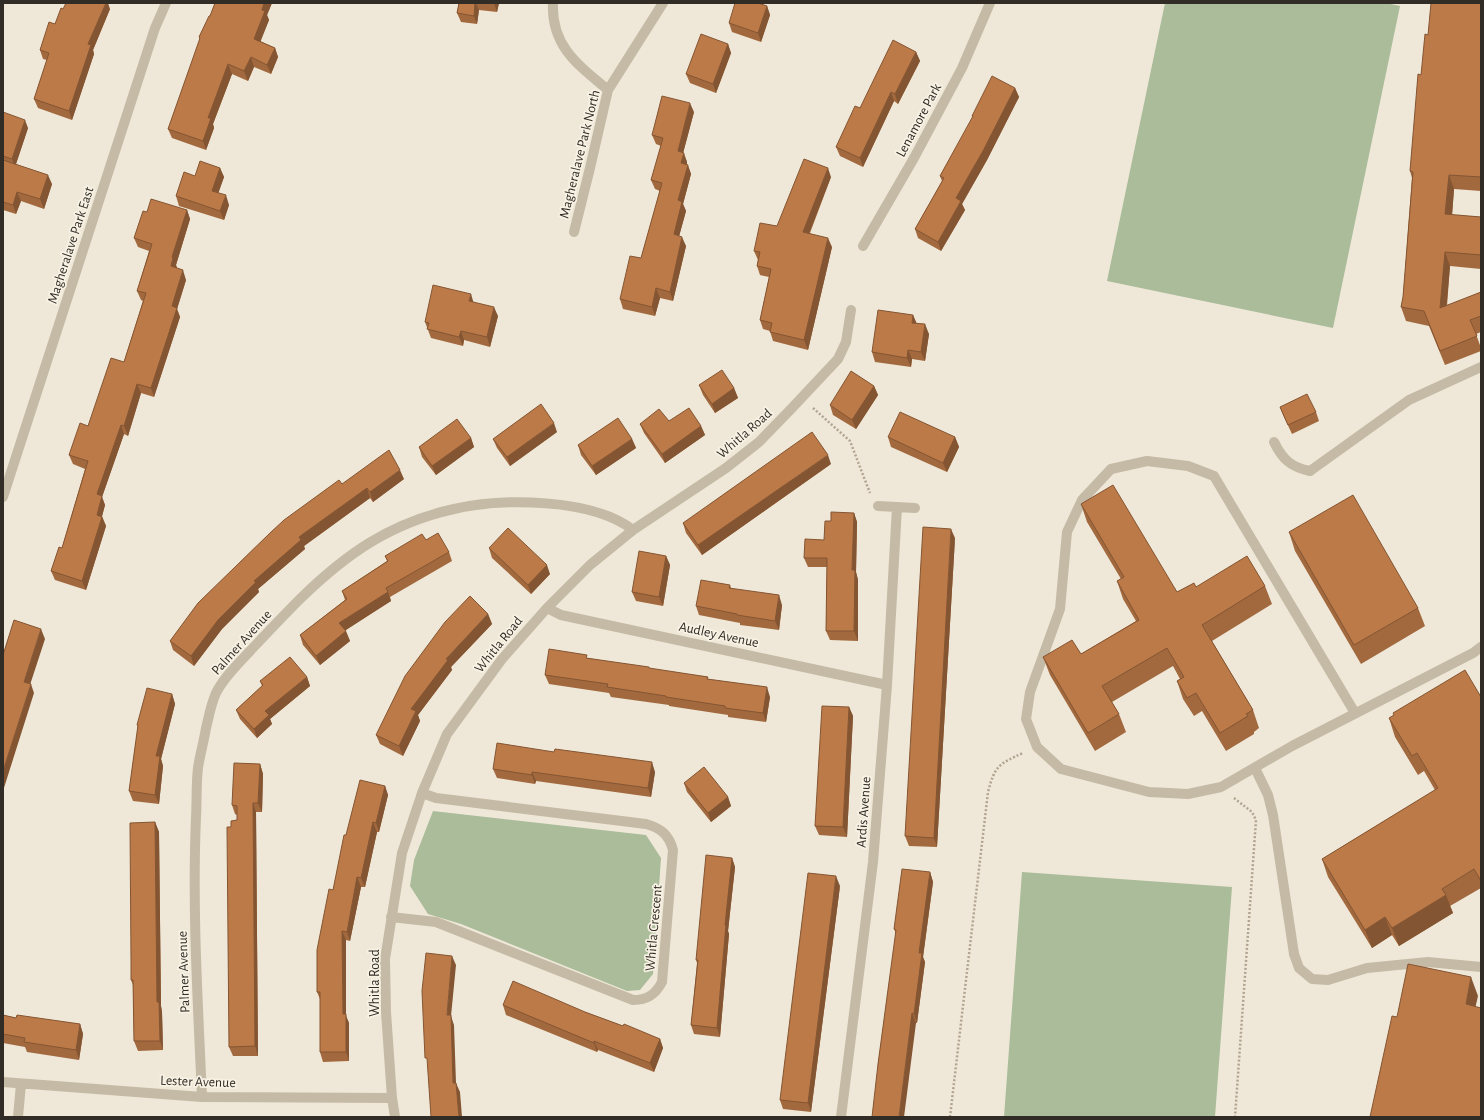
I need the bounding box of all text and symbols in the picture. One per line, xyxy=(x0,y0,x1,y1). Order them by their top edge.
street label: Lenamore Park xyxy=(894,81,944,160)
street label: Magheralave Park North xyxy=(557,89,603,220)
street label: Magheralave Park East xyxy=(45,185,97,306)
street label: Whitla Road xyxy=(715,406,775,461)
street label: Palmer Avenue xyxy=(209,607,274,678)
street label: Whitla Road xyxy=(472,614,525,675)
street label: Audley Avenue xyxy=(678,620,760,650)
street label: Ardis Avenue xyxy=(855,776,873,848)
street label: Whitla Crescent xyxy=(643,884,665,972)
street label: Palmer Avenue xyxy=(176,931,192,1013)
street label: Whitla Road xyxy=(368,949,382,1017)
street label: Lester Avenue xyxy=(160,1074,236,1090)

